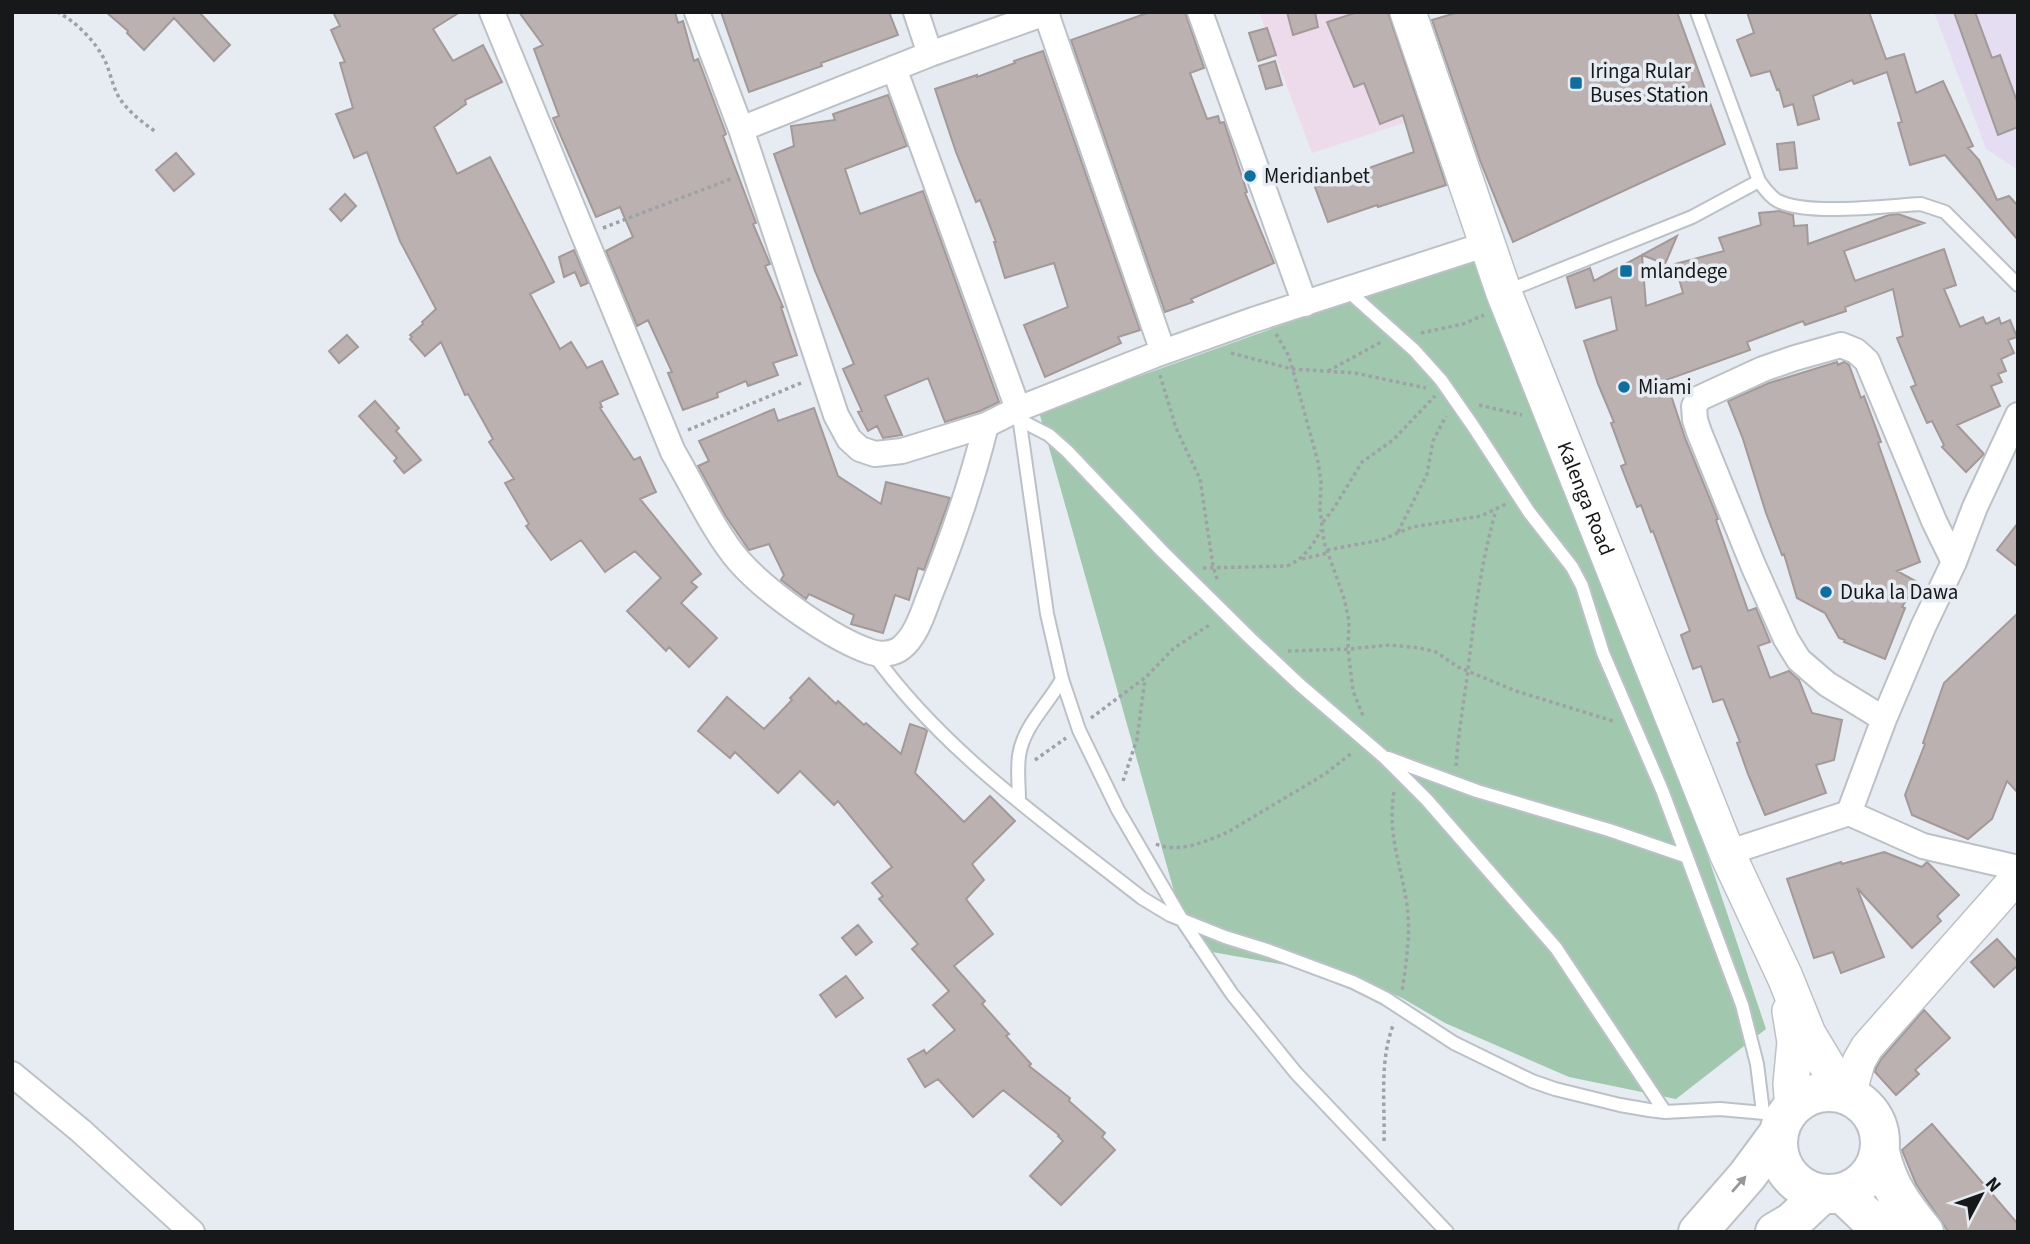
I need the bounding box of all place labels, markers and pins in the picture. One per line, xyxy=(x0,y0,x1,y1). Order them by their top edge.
place label: Iringa Rular Buses Station xyxy=(1590,56,1709,110)
marker: Iringa Rular Buses Station xyxy=(1568,75,1584,91)
place label: Meridianbet xyxy=(1264,161,1370,191)
marker: Meridianbet xyxy=(1242,168,1258,184)
place label: mlandege xyxy=(1640,256,1727,286)
marker: mlandege xyxy=(1618,263,1634,279)
place label: Miami xyxy=(1638,372,1692,402)
marker: Miami xyxy=(1616,379,1632,395)
place label: Duka la Dawa xyxy=(1840,577,1958,607)
marker: Duka la Dawa xyxy=(1818,584,1834,600)

